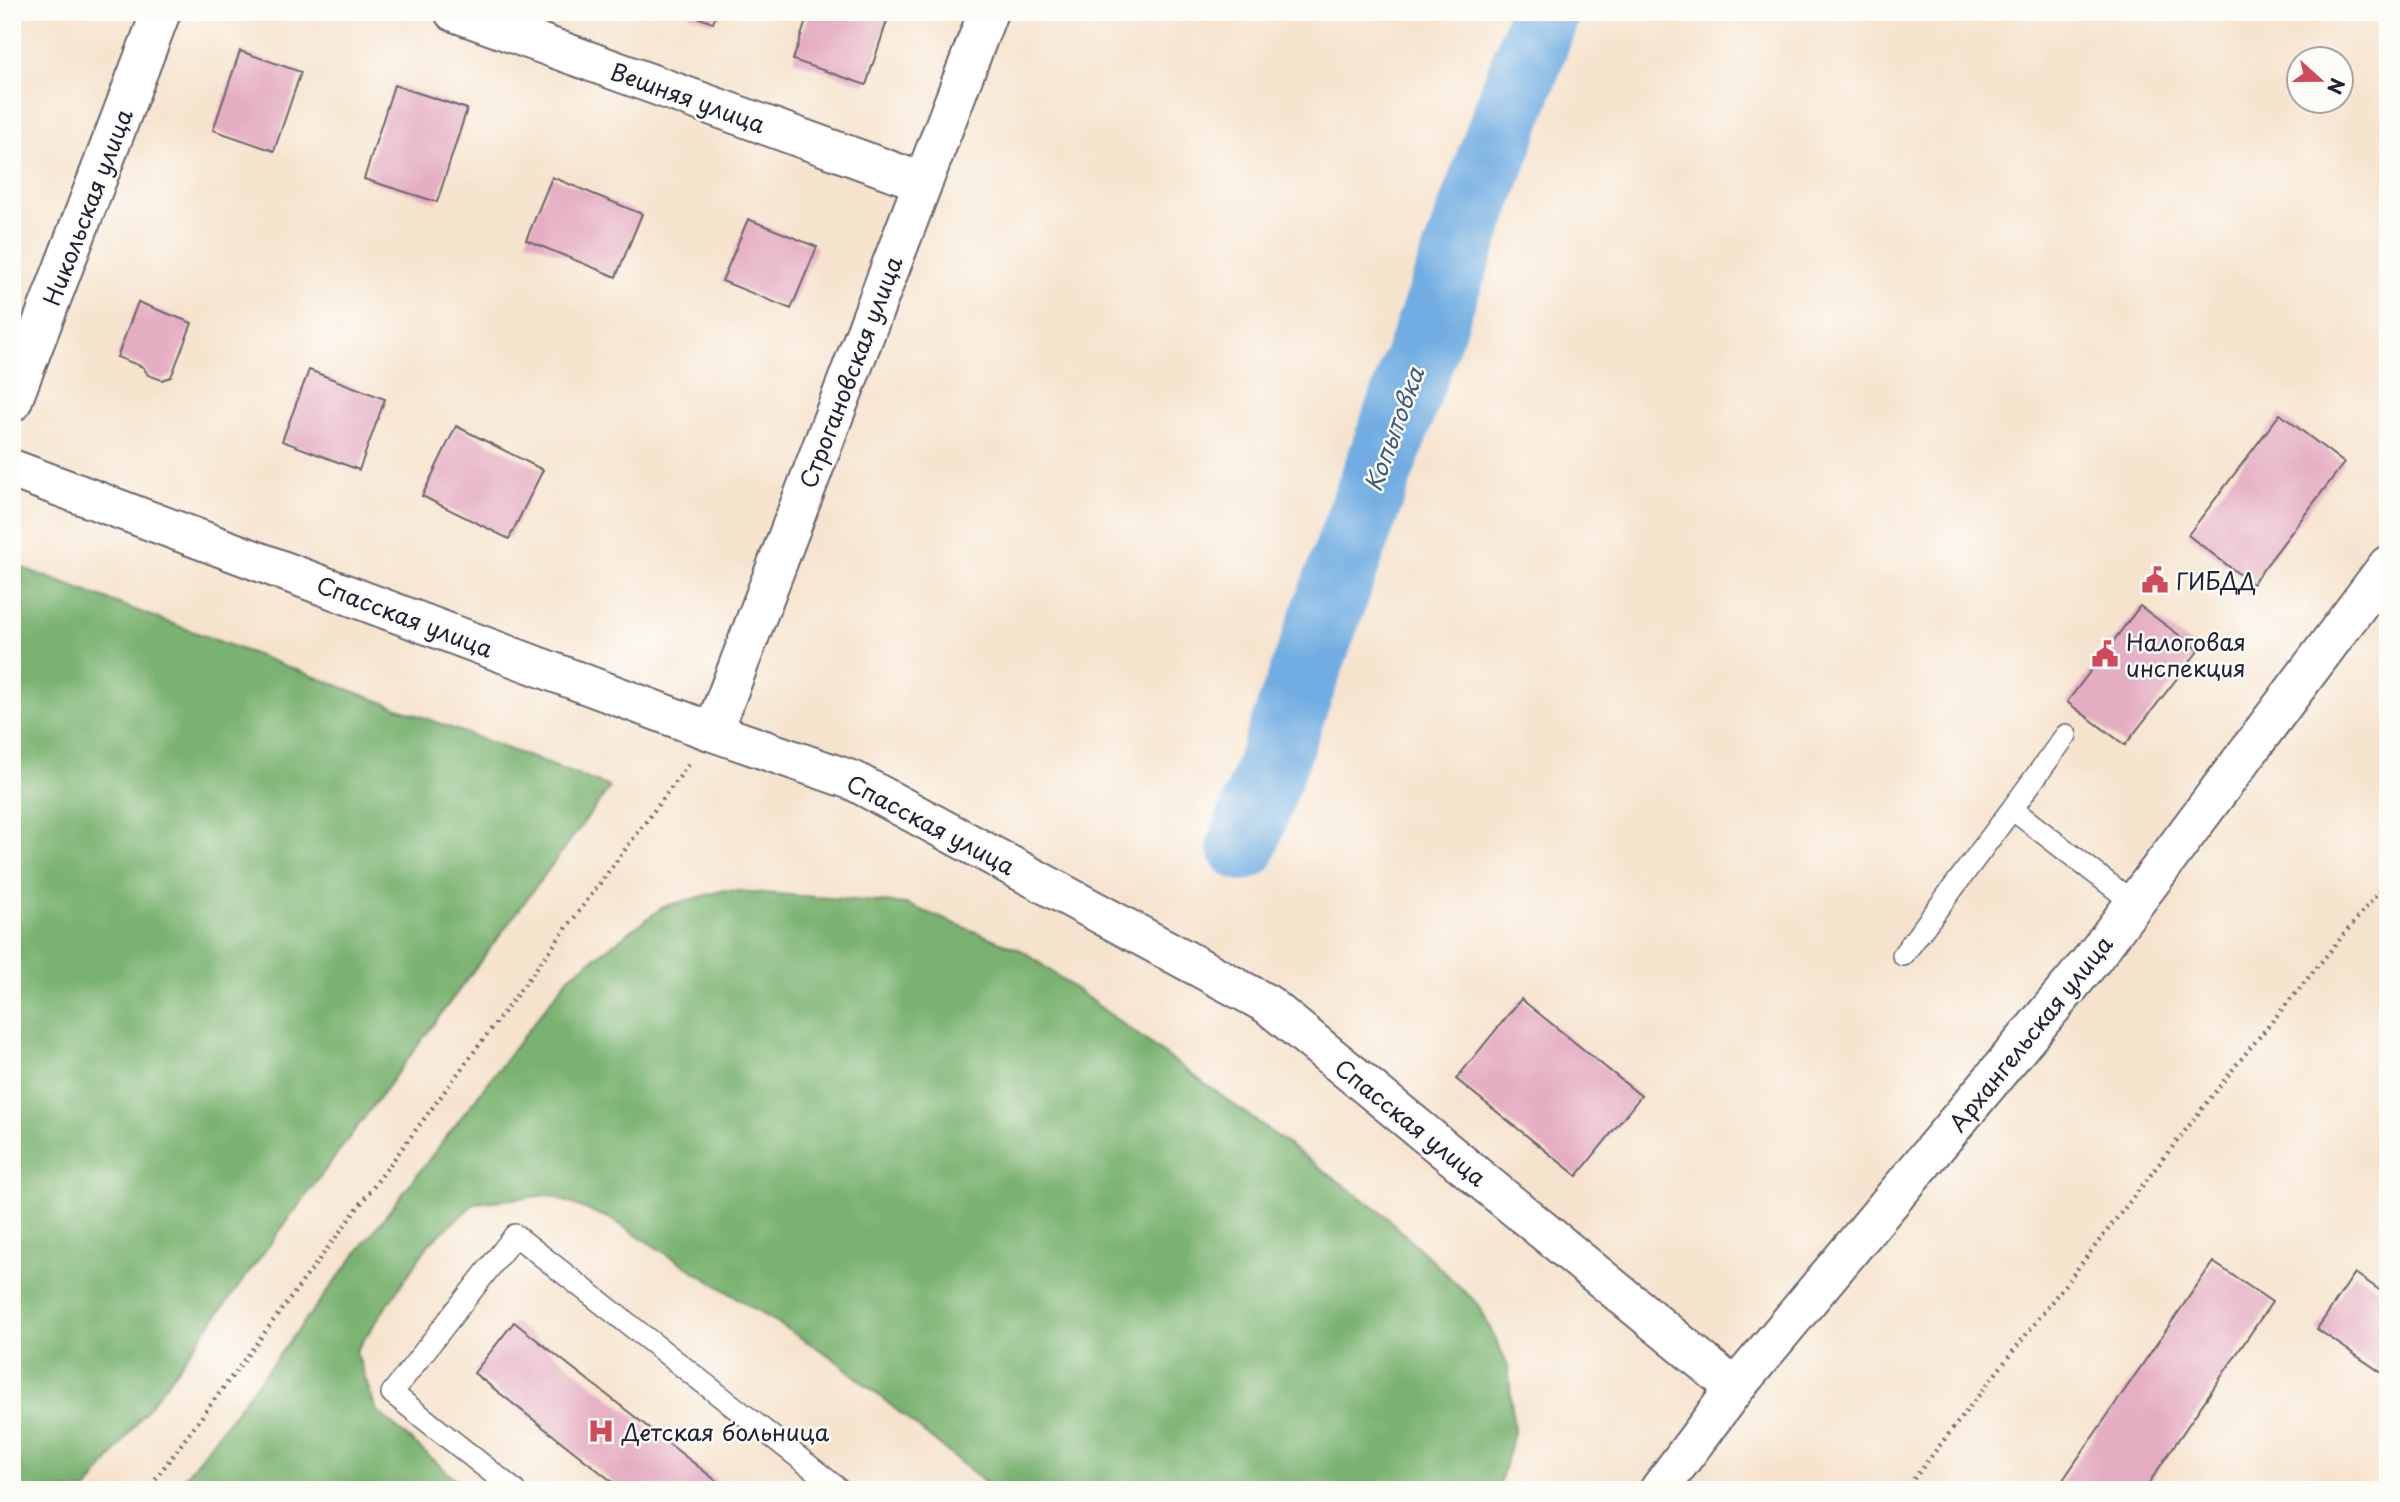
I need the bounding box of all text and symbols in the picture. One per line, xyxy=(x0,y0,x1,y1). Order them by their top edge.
north arrow xyxy=(2284,46,2354,116)
street label: Вешняя улица xyxy=(606,53,771,141)
text: N xyxy=(2321,74,2353,98)
street label: Никольская улица xyxy=(33,103,141,310)
street label: Строгановская улица xyxy=(790,250,911,493)
water label: Копытовка xyxy=(1354,361,1432,496)
place label: ГИБДД xyxy=(2176,563,2256,598)
public building icon: ГИБДД xyxy=(2140,565,2170,595)
street label: Спасская улица xyxy=(312,566,499,666)
place label: Налоговая инспекция xyxy=(2126,624,2246,685)
public building icon: Налоговая инспекция xyxy=(2090,639,2120,669)
street label: Спасская улица xyxy=(841,765,1022,883)
street label: Архангельская улица xyxy=(1940,927,2121,1139)
street label: Спасская улица xyxy=(1328,1050,1495,1194)
place label: Детская больница xyxy=(621,1414,830,1449)
hospital icon: Детская больница xyxy=(586,1416,616,1446)

